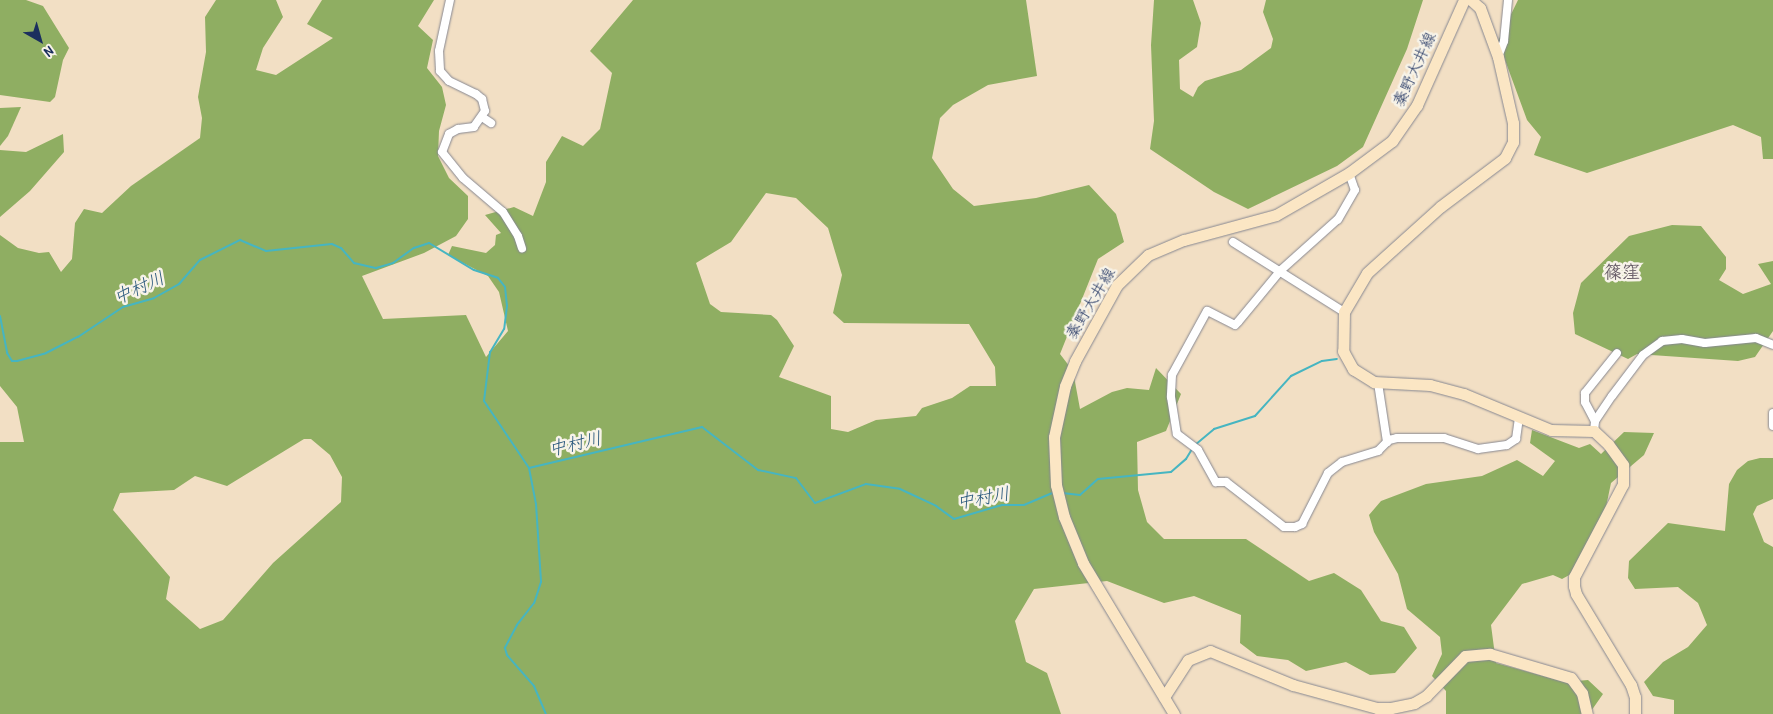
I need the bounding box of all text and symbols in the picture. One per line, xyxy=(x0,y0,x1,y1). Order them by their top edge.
north arrow xyxy=(15,15,65,65)
street label: 秦野大井線 xyxy=(1388,29,1440,109)
text: N xyxy=(41,42,58,62)
district label: 篠窪 xyxy=(1604,261,1640,283)
street label: 秦野大井線 xyxy=(1061,264,1119,342)
water label: 中村川 xyxy=(110,267,168,309)
water label: 中村川 xyxy=(546,427,604,461)
water label: 中村川 xyxy=(955,483,1011,513)

